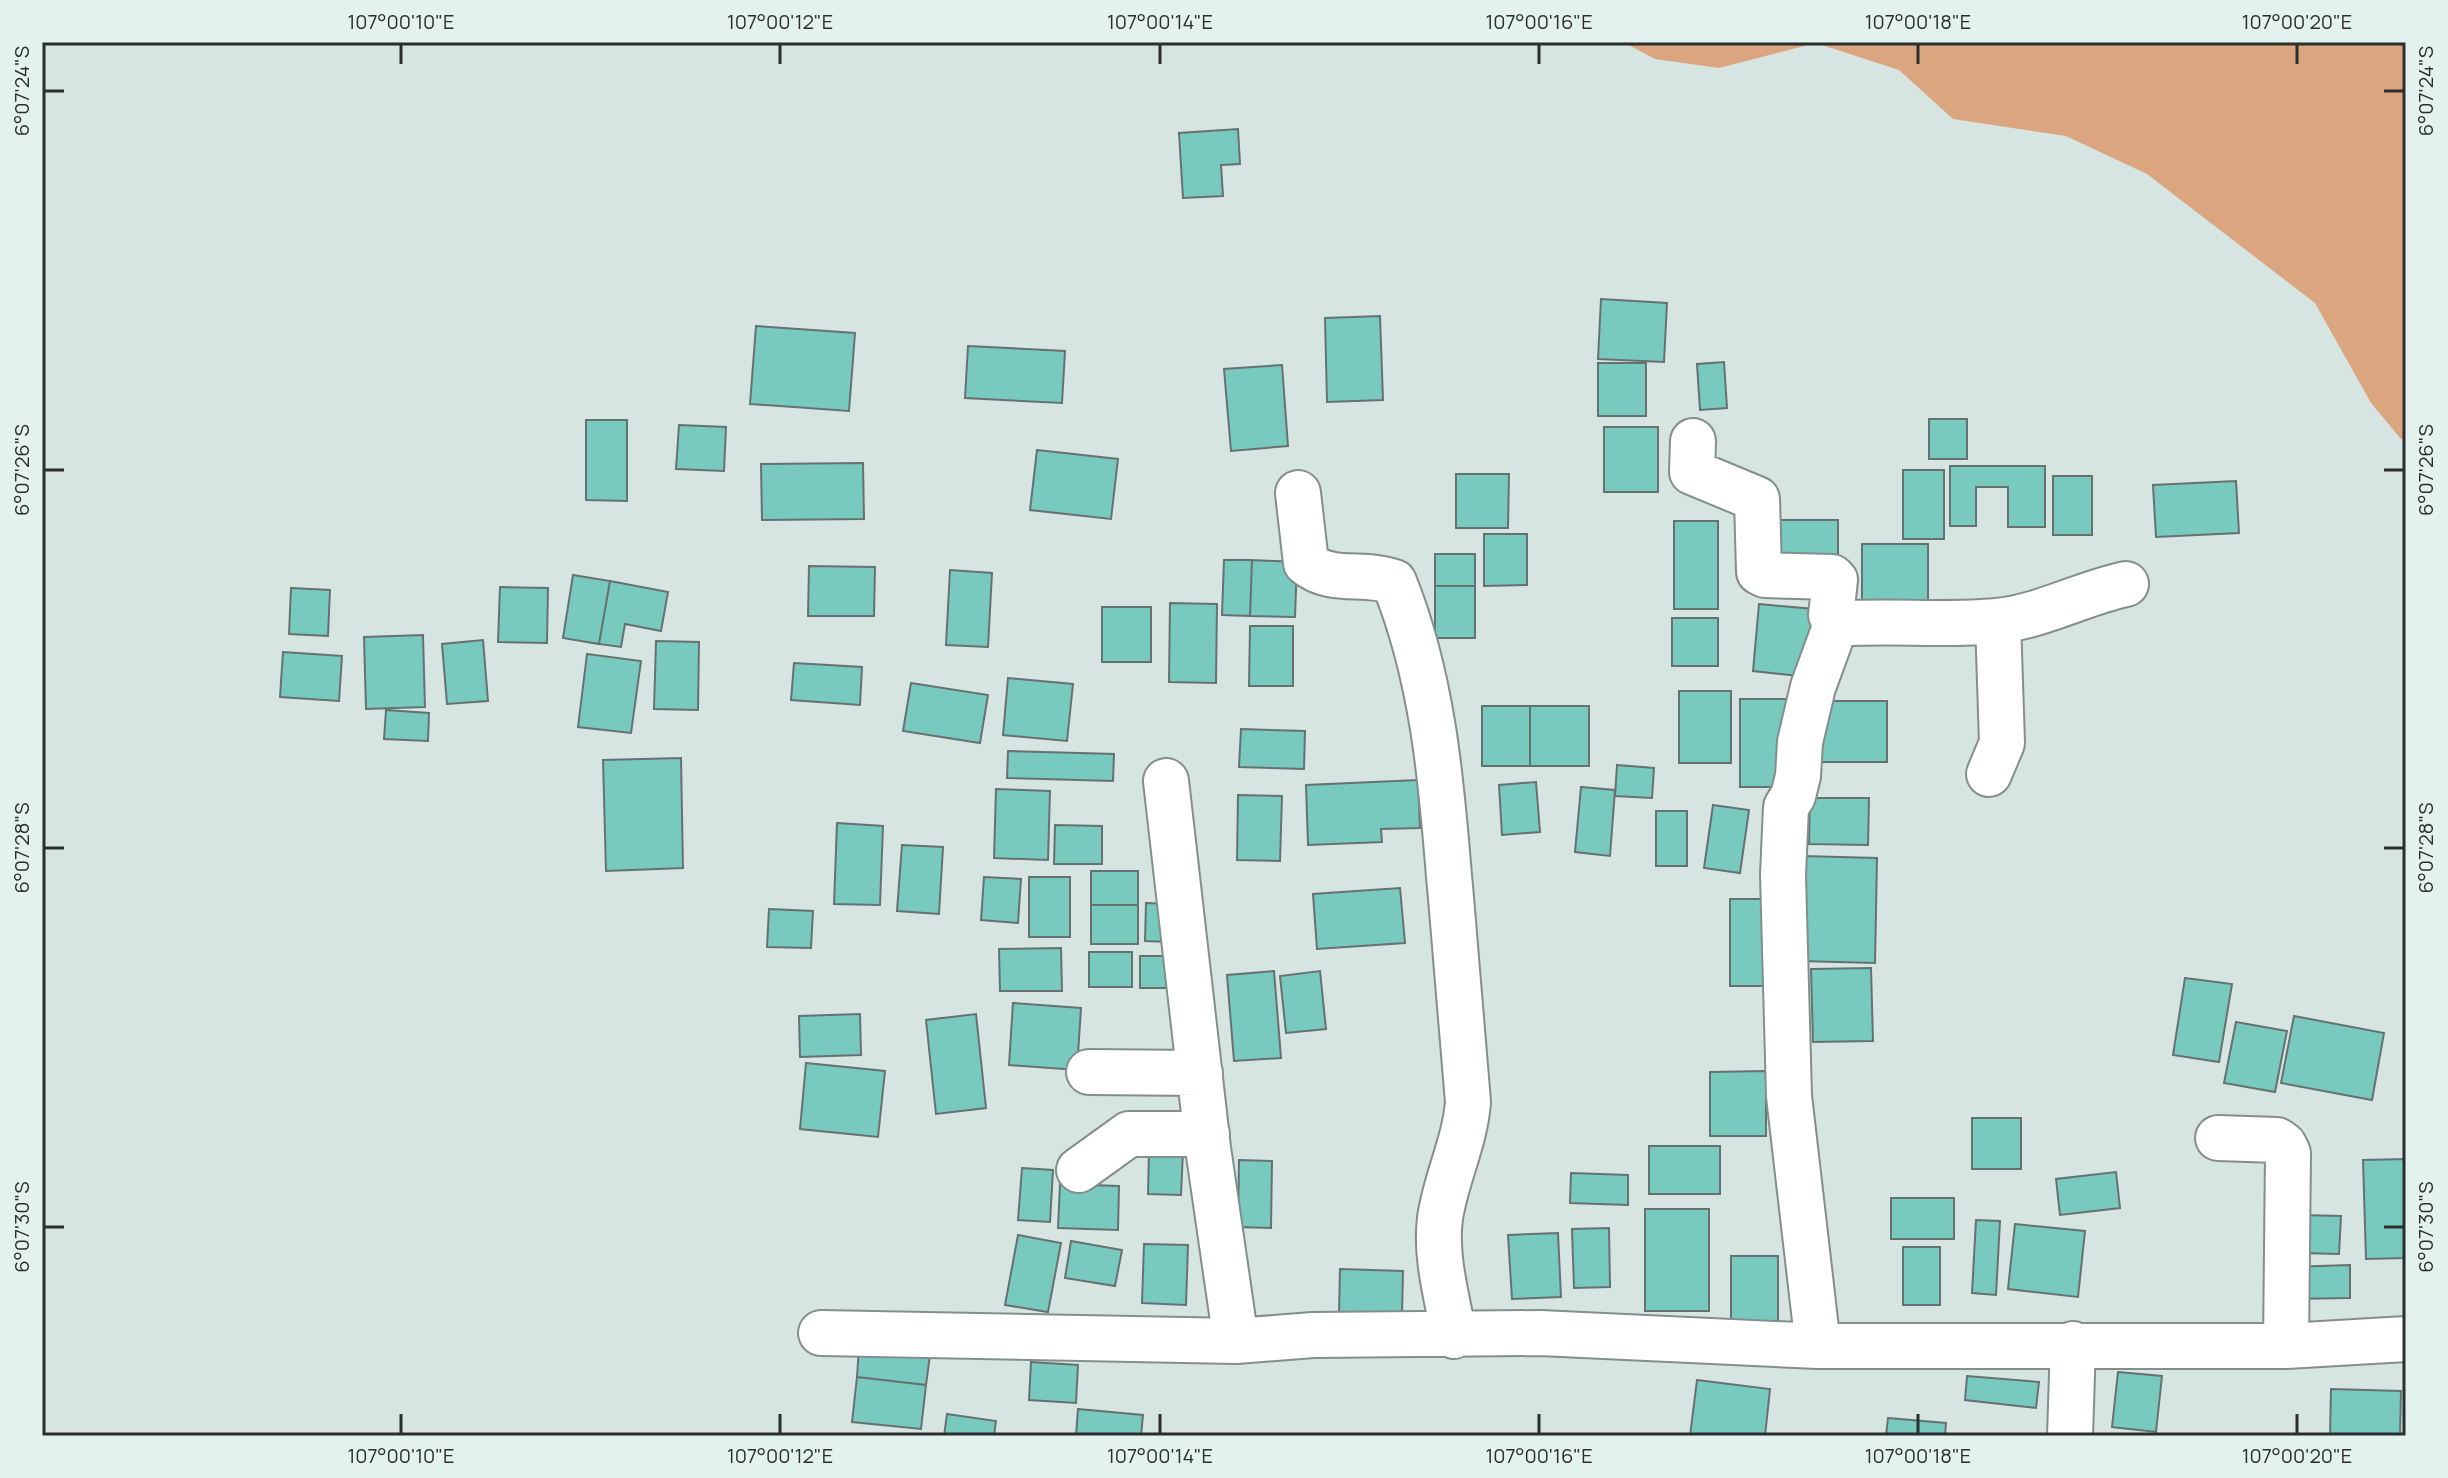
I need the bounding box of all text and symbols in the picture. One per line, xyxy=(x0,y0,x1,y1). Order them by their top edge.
text: 107°00'10"E xyxy=(348,8,454,35)
text: 107°00'12"E xyxy=(727,8,833,35)
text: 107°00'14"E xyxy=(1107,8,1213,35)
text: 107°00'16"E xyxy=(1485,8,1593,35)
text: 107°00'18"E xyxy=(1865,8,1971,35)
text: 107°00'20"E xyxy=(2242,8,2352,35)
text: 6°07'24"S xyxy=(8,46,35,136)
text: 6°07'24"S xyxy=(2412,46,2439,136)
text: 6°07'26"S xyxy=(8,424,35,516)
text: 6°07'26"S xyxy=(2412,424,2439,516)
text: 6°07'28"S xyxy=(8,802,35,894)
text: 6°07'28"S xyxy=(2412,802,2439,894)
text: 6°07'30"S xyxy=(8,1181,35,1273)
text: 6°07'30"S xyxy=(2412,1181,2439,1273)
text: 107°00'10"E xyxy=(348,1442,454,1469)
text: 107°00'12"E xyxy=(727,1442,833,1469)
text: 107°00'14"E xyxy=(1107,1442,1213,1469)
text: 107°00'16"E xyxy=(1485,1442,1593,1469)
text: 107°00'18"E xyxy=(1865,1442,1971,1469)
text: 107°00'20"E xyxy=(2242,1442,2352,1469)

